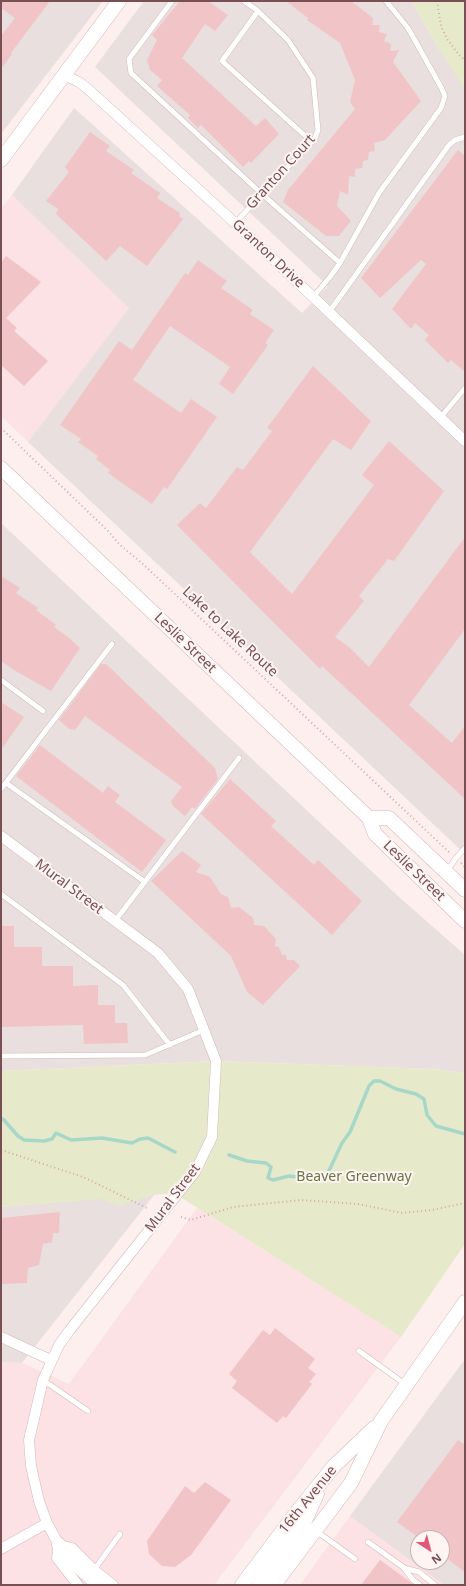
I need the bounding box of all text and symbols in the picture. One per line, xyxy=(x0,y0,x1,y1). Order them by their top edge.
street label: Granton Court xyxy=(243,131,319,213)
street label: Granton Drive xyxy=(228,216,308,292)
street label: Lake to Lake Route xyxy=(179,583,281,681)
street label: Leslie Street xyxy=(150,609,220,677)
street label: Leslie Street xyxy=(379,837,449,905)
street label: Mural Street xyxy=(32,856,106,918)
street label: Mural Street xyxy=(142,1161,204,1235)
park label: Beaver Greenway xyxy=(296,1169,412,1185)
street label: 16th Avenue xyxy=(276,1463,340,1537)
north arrow xyxy=(410,1530,450,1570)
text: N xyxy=(429,1551,445,1568)

